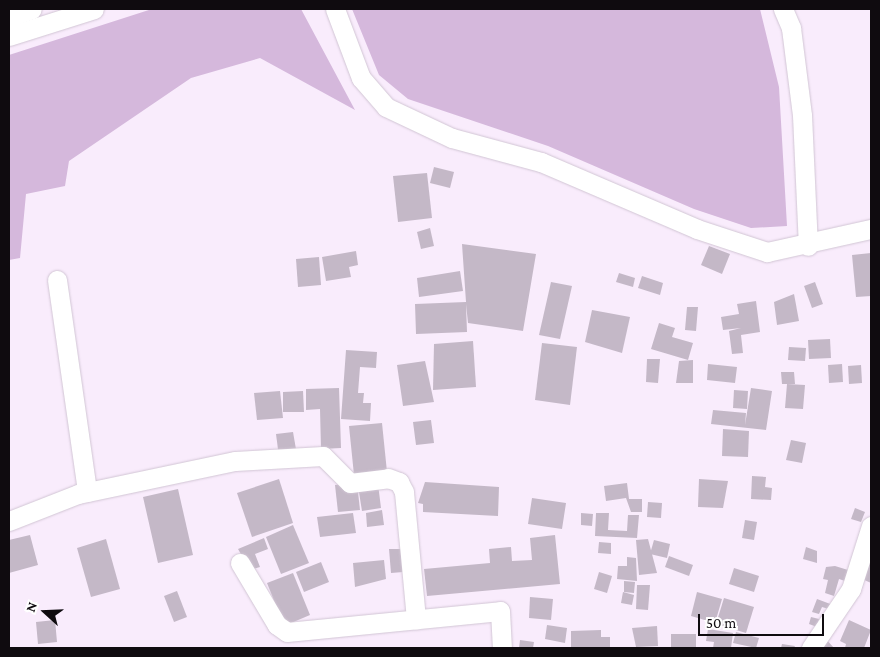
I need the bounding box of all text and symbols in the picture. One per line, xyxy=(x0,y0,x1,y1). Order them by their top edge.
north arrow xyxy=(20,587,70,637)
text: N xyxy=(22,600,40,614)
scale bar xyxy=(700,604,826,636)
text: 50 m xyxy=(706,615,736,631)

